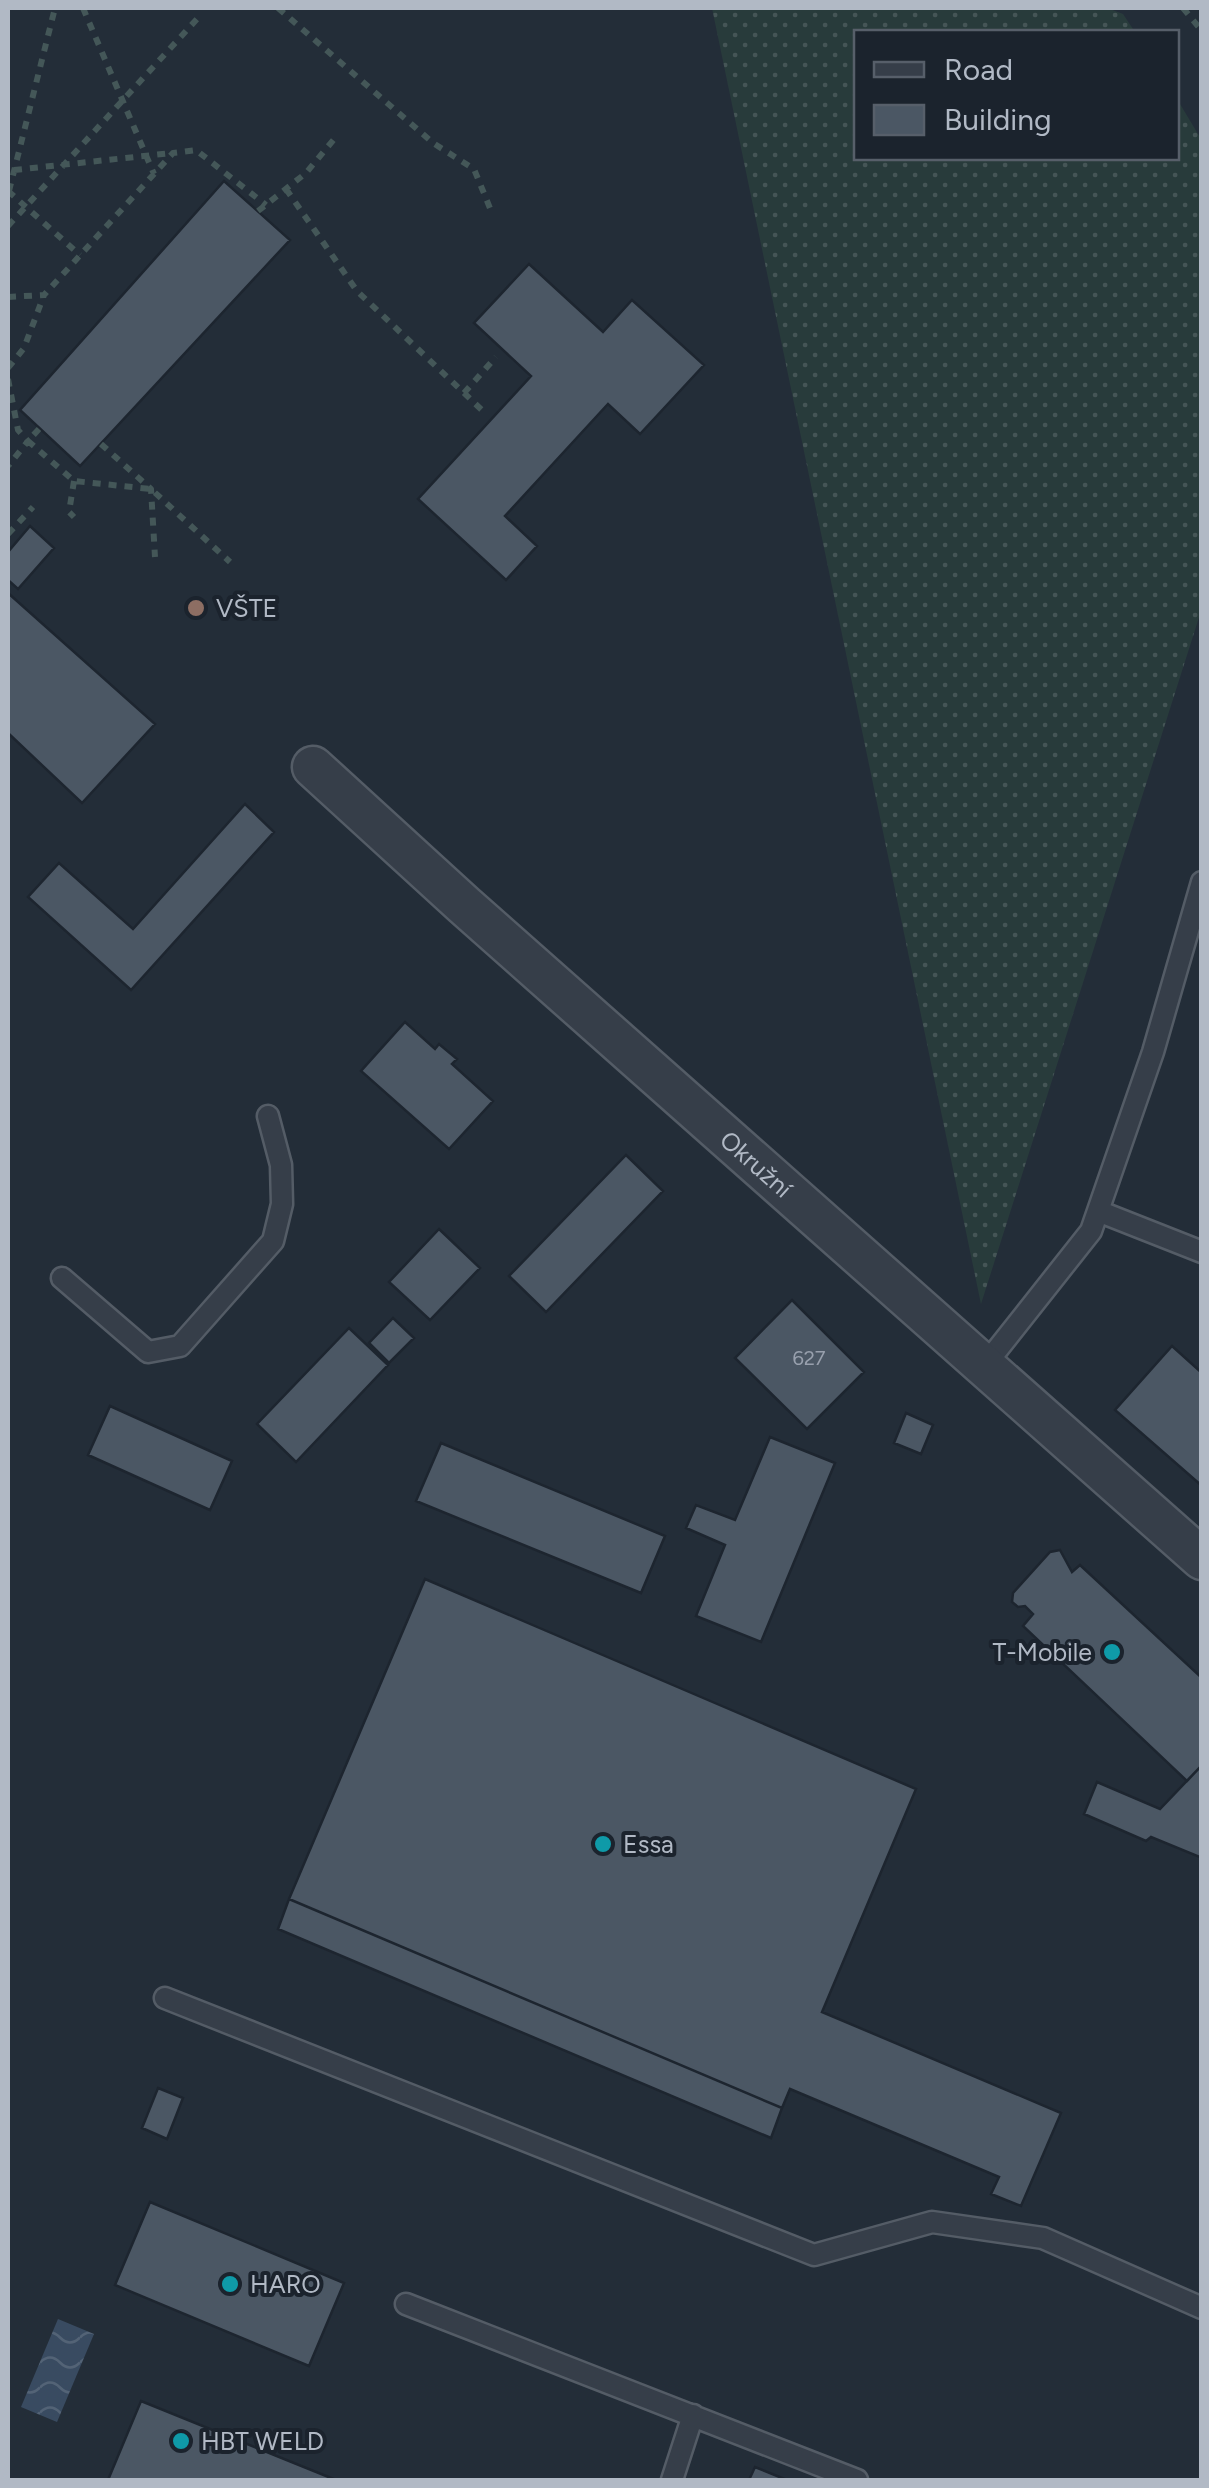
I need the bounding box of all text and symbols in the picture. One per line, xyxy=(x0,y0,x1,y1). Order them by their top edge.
legend xyxy=(854,30,1179,160)
text: Road xyxy=(944,51,1013,88)
text: Building xyxy=(944,101,1052,138)
place label: VŠTE xyxy=(216,593,277,623)
marker: VŠTE xyxy=(185,597,207,619)
street label: Okružní xyxy=(714,1124,799,1204)
house number: 627 xyxy=(792,1346,826,1370)
place label: T-Mobile xyxy=(993,1637,1092,1667)
marker: T-Mobile xyxy=(1101,1641,1123,1663)
place label: Essa xyxy=(623,1829,674,1859)
marker: Essa xyxy=(592,1833,614,1855)
place label: HARO xyxy=(250,2269,321,2299)
marker: HARO xyxy=(219,2273,241,2295)
place label: HBT WELD xyxy=(201,2426,324,2456)
marker: HBT WELD xyxy=(170,2430,192,2452)

